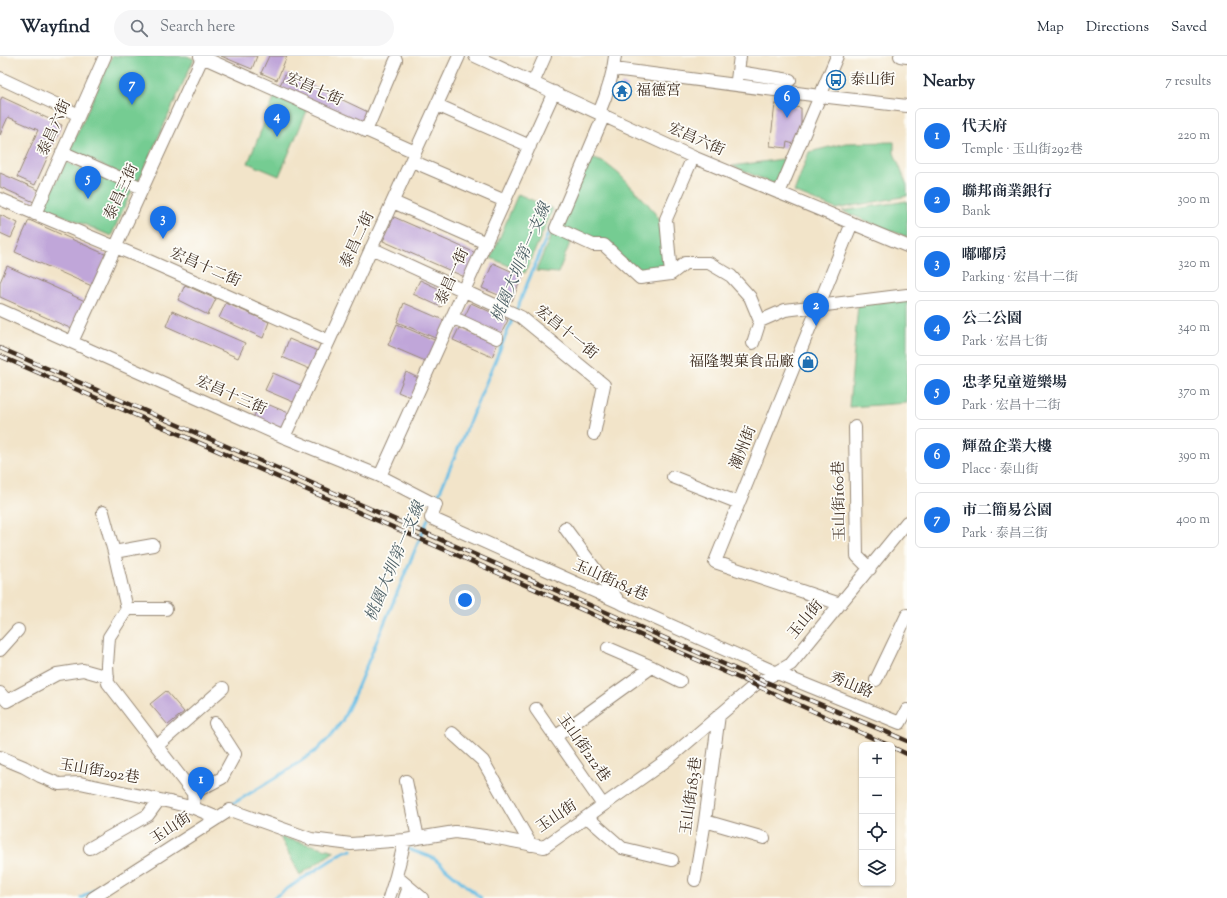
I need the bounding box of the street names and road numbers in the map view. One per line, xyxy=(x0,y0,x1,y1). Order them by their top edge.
street label: 宏昌七街 xyxy=(282,68,346,112)
street label: 泰昌六街 xyxy=(33,96,77,160)
street label: 宏昌六街 xyxy=(664,118,728,162)
street label: 泰昌三街 xyxy=(100,160,144,224)
street label: 泰昌二街 xyxy=(336,208,380,272)
street label: 宏昌十二街 xyxy=(166,243,244,293)
street label: 泰昌一街 xyxy=(431,245,475,309)
street label: 宏昌十一街 xyxy=(530,301,602,365)
street label: 宏昌十三街 xyxy=(192,371,270,421)
street label: 潮州街 xyxy=(726,423,762,473)
street label: 玉山街160巷 xyxy=(829,461,851,541)
street label: 玉山街184巷 xyxy=(569,555,651,607)
street label: 玉山街 xyxy=(783,596,829,644)
street label: 秀山路 xyxy=(826,668,876,704)
street label: 玉山街212巷 xyxy=(552,710,614,786)
street label: 玉山街292巷 xyxy=(57,755,141,789)
street label: 玉山街183巷 xyxy=(676,756,708,836)
street label: 玉山街 xyxy=(532,796,582,838)
street label: 玉山街 xyxy=(146,808,196,850)

